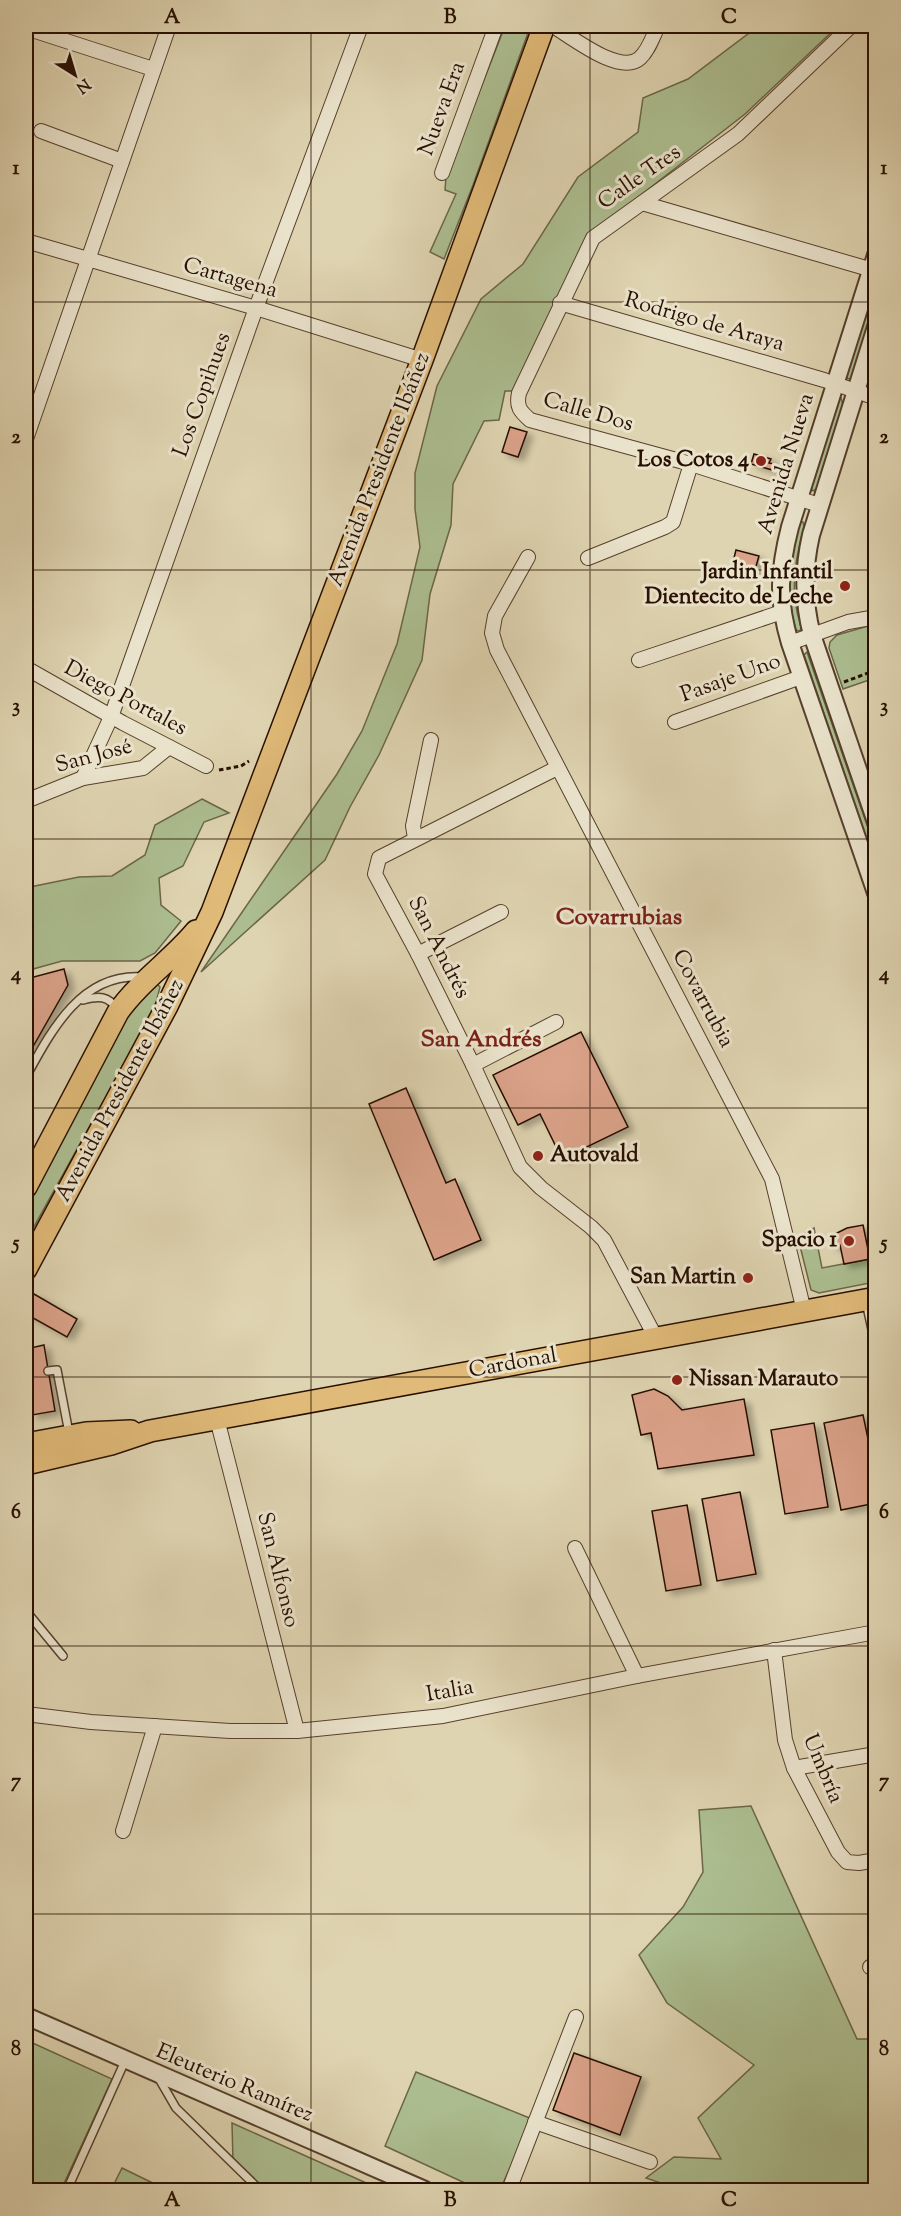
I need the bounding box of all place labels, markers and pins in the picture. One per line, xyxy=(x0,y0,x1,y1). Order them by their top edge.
place label: Los Cotos 4 xyxy=(637,445,749,477)
marker: Los Cotos 4 xyxy=(754,454,768,468)
place label: Jardin Infantil Dientecito de Leche xyxy=(645,557,834,614)
marker: Jardin Infantil Dientecito de Leche xyxy=(838,579,852,593)
place label: Autovald xyxy=(550,1140,639,1172)
marker: Autovald xyxy=(531,1149,545,1163)
place label: Spacio 1 xyxy=(762,1225,838,1257)
marker: Spacio 1 xyxy=(842,1234,856,1248)
place label: San Martin xyxy=(630,1262,736,1294)
marker: San Martin xyxy=(741,1271,755,1285)
place label: Nissan Marauto xyxy=(689,1364,838,1396)
marker: Nissan Marauto xyxy=(670,1373,684,1387)

